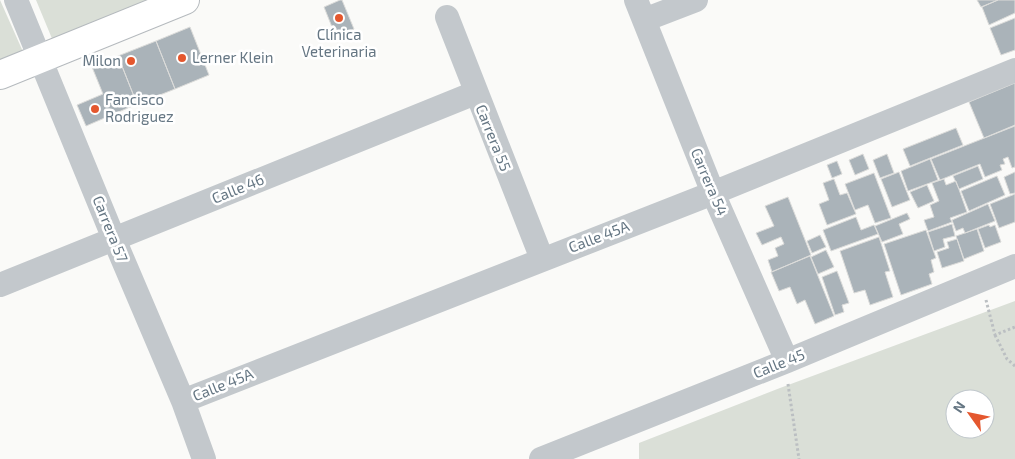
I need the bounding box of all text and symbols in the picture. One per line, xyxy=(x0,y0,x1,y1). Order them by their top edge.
marker: Clínica Veterinaria xyxy=(333,12,345,24)
place label: Clínica Veterinaria xyxy=(301,25,377,60)
place label: Lerner Klein xyxy=(192,48,273,66)
place label: Milon xyxy=(82,51,121,69)
marker: Lerner Klein xyxy=(176,52,188,64)
marker: Milon xyxy=(125,55,137,67)
place label: Fancisco Rodriguez xyxy=(105,90,174,125)
street label: Carrera 55 xyxy=(472,102,515,174)
marker: Fancisco Rodriguez xyxy=(89,103,101,115)
street label: Carrera 54 xyxy=(688,145,732,218)
street label: Calle 46 xyxy=(209,169,266,207)
street label: Carrera 57 xyxy=(89,193,132,265)
street label: Calle 45A xyxy=(566,216,632,256)
street label: Calle 45 xyxy=(750,345,807,382)
street label: Calle 45A xyxy=(190,364,256,404)
north arrow xyxy=(945,389,995,439)
text: N xyxy=(949,398,969,416)

